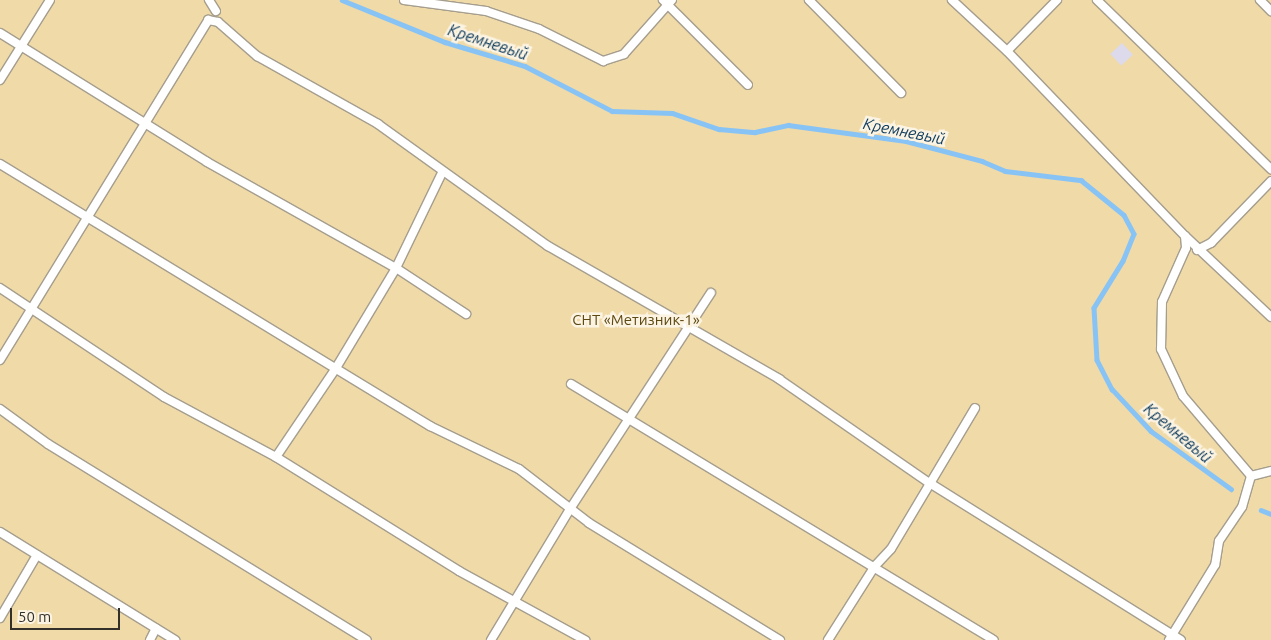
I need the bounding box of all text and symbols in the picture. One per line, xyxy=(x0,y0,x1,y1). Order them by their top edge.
water label: Кремневый xyxy=(446,20,530,64)
water label: Кремневый xyxy=(861,114,947,148)
park label: СНТ «Метизник-1» xyxy=(572,311,700,329)
water label: Кремневый xyxy=(1140,399,1216,467)
scale bar xyxy=(12,598,122,630)
text: 50 m xyxy=(18,608,51,625)

